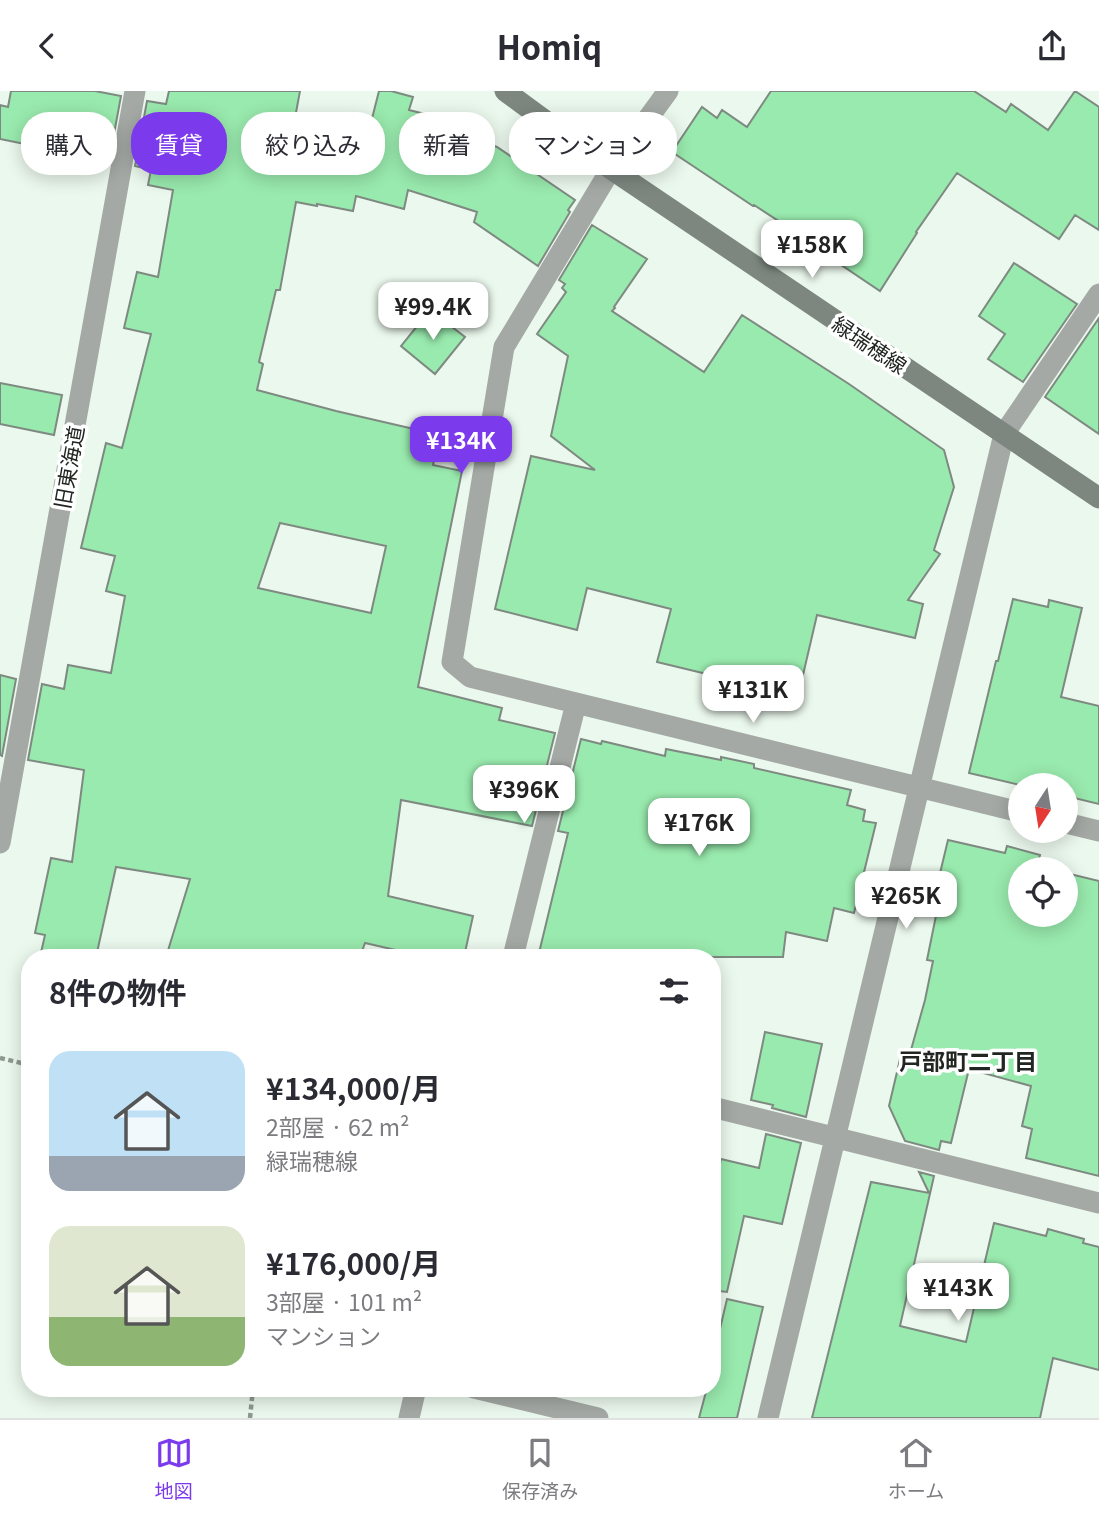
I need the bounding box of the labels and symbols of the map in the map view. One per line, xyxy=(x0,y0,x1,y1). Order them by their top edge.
pin: ¥158K xyxy=(763,221,861,280)
pin: ¥99.4K xyxy=(376,282,490,342)
street label: 緑瑞穂線 xyxy=(827,308,913,380)
pin: ¥134K xyxy=(412,417,510,476)
street label: 旧東海道 xyxy=(46,423,90,511)
pin: ¥131K xyxy=(704,665,802,725)
pin: ¥396K xyxy=(475,765,573,825)
north arrow xyxy=(1008,773,1078,843)
pin: ¥176K xyxy=(650,799,748,858)
pin: ¥265K xyxy=(857,871,955,931)
district label: 戸部町二丁目 xyxy=(899,1043,1037,1077)
pin: ¥143K xyxy=(909,1263,1007,1323)

